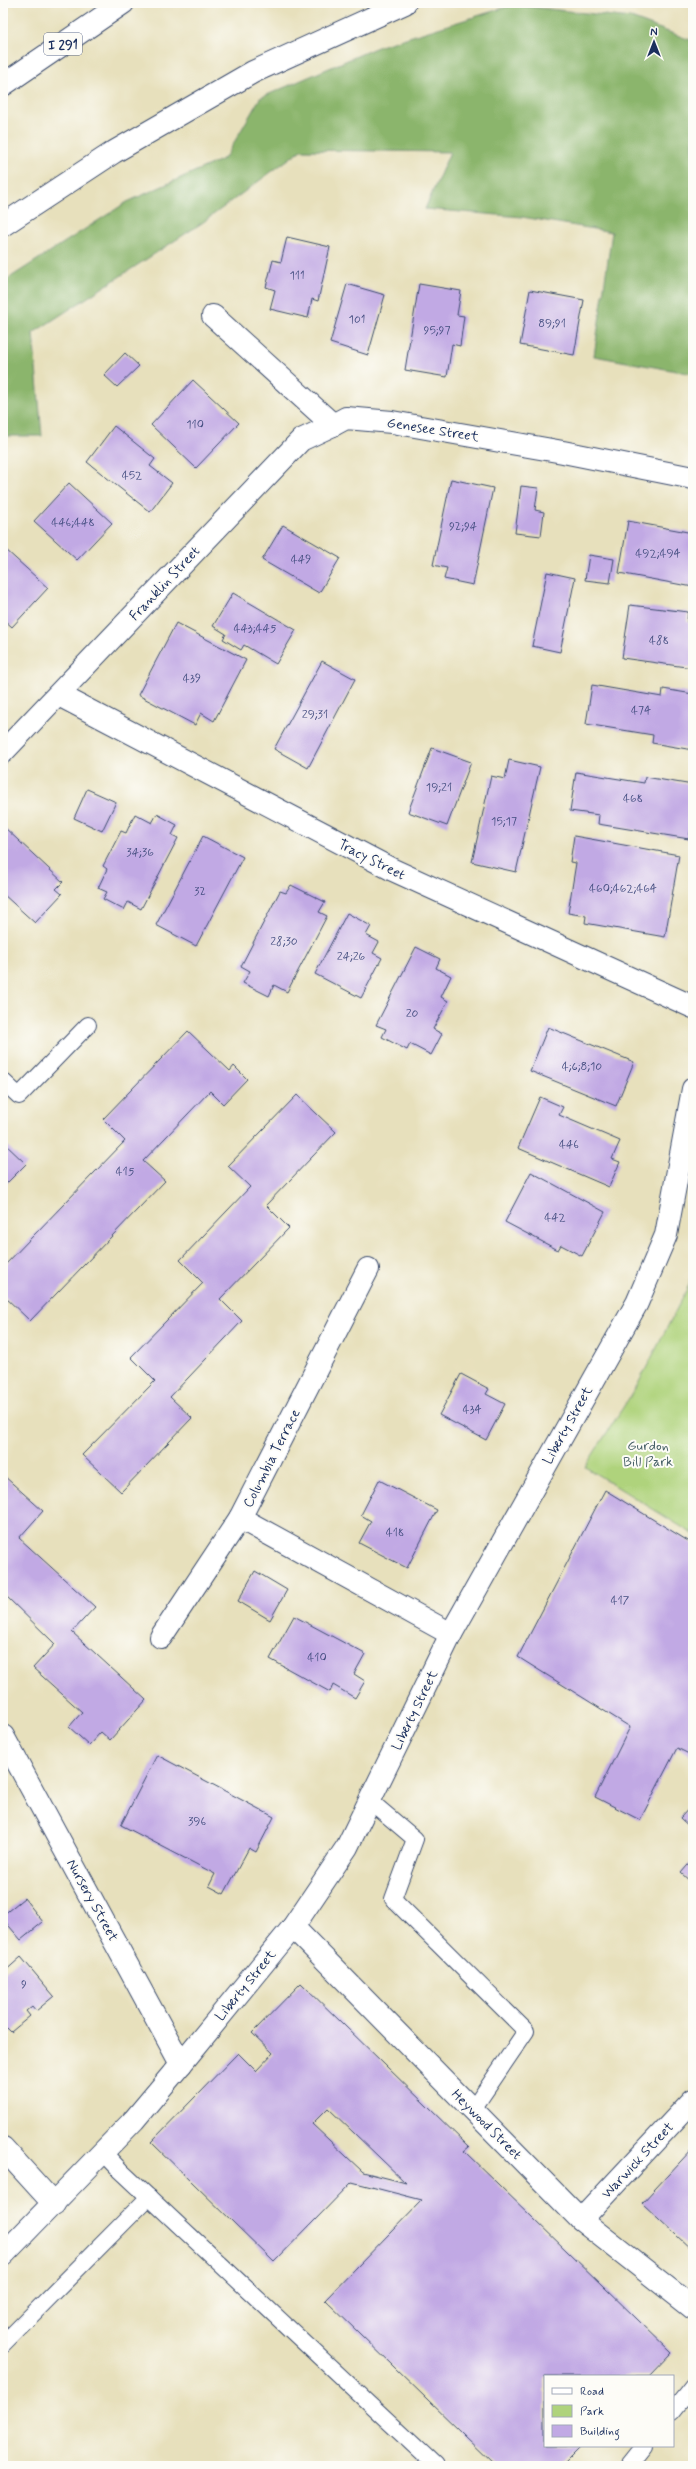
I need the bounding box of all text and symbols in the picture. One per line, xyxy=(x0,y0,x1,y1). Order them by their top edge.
north arrow xyxy=(634,22,674,62)
text: N xyxy=(650,26,658,40)
road number: I 291 xyxy=(44,33,82,55)
house number: 111 xyxy=(289,268,305,284)
house number: 101 xyxy=(349,312,365,328)
house number: 89;91 xyxy=(538,316,566,332)
house number: 95;97 xyxy=(424,323,450,339)
street label: Genesee Street xyxy=(385,414,481,446)
house number: 110 xyxy=(186,417,204,433)
house number: 452 xyxy=(122,468,142,484)
house number: 446;448 xyxy=(51,515,95,531)
house number: 92;94 xyxy=(449,519,477,535)
street label: Franklin Street xyxy=(126,543,204,625)
house number: 492;494 xyxy=(635,546,681,562)
house number: 449 xyxy=(291,552,311,568)
house number: 443;445 xyxy=(234,621,277,637)
house number: 488 xyxy=(649,633,669,649)
house number: 439 xyxy=(183,671,201,687)
house number: 474 xyxy=(631,703,651,719)
house number: 29;31 xyxy=(302,707,328,723)
house number: 19;21 xyxy=(426,780,452,796)
house number: 468 xyxy=(623,791,643,807)
house number: 15;17 xyxy=(491,814,517,830)
street label: Tracy Street xyxy=(335,835,408,884)
house number: 34;36 xyxy=(126,845,154,861)
house number: 460;462;464 xyxy=(589,881,657,897)
house number: 32 xyxy=(194,884,206,900)
house number: 28;30 xyxy=(270,934,298,950)
house number: 24;26 xyxy=(337,949,366,965)
house number: 20 xyxy=(406,1006,419,1022)
house number: 4;6;8;10 xyxy=(562,1059,602,1075)
house number: 446 xyxy=(559,1137,579,1153)
house number: 415 xyxy=(116,1164,135,1180)
house number: 442 xyxy=(544,1210,566,1226)
street label: Liberty Street xyxy=(539,1383,597,1468)
house number: 434 xyxy=(462,1402,482,1418)
street label: Columbia Terrace xyxy=(239,1406,305,1511)
park label: Gurdon Bill Park xyxy=(623,1437,673,1471)
house number: 418 xyxy=(386,1525,404,1541)
house number: 417 xyxy=(611,1593,630,1609)
house number: 410 xyxy=(307,1650,327,1666)
street label: Liberty Street xyxy=(388,1667,442,1753)
house number: 396 xyxy=(188,1814,206,1830)
street label: Nursery Street xyxy=(62,1856,122,1945)
street label: Liberty Street xyxy=(211,1946,281,2025)
house number: 9 xyxy=(21,1977,27,1993)
street label: Heywood Street xyxy=(447,2086,525,2164)
street label: Warwick Street xyxy=(598,2118,678,2203)
legend xyxy=(544,2375,674,2447)
text: Road xyxy=(580,2384,604,2400)
text: Park xyxy=(580,2404,604,2420)
text: Building xyxy=(580,2424,620,2441)

